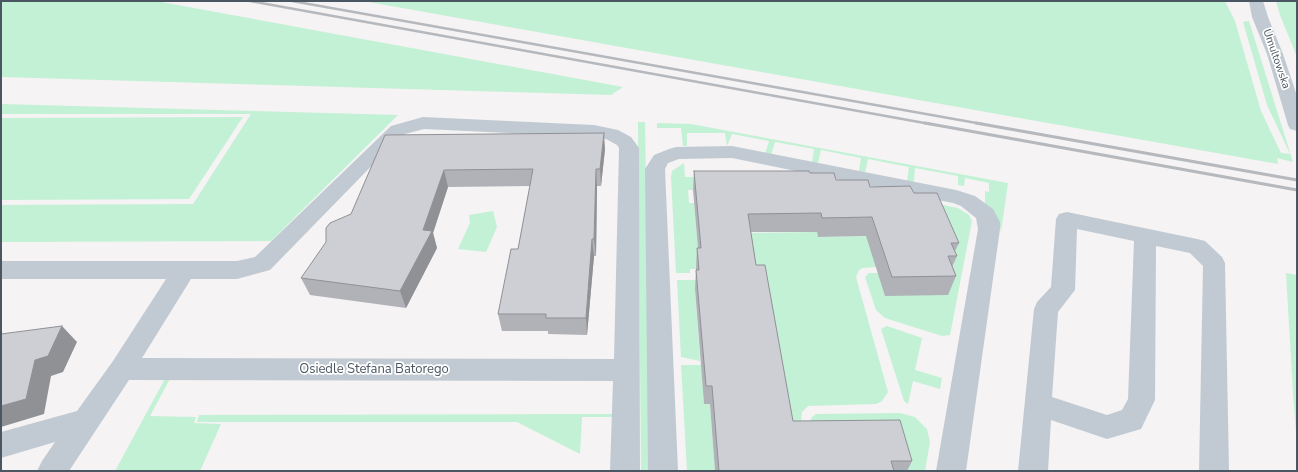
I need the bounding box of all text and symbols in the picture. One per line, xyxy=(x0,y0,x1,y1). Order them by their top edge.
street label: Umultowska xyxy=(1260,27,1292,91)
street label: Osiedle Stefana Batorego xyxy=(299,362,449,378)

